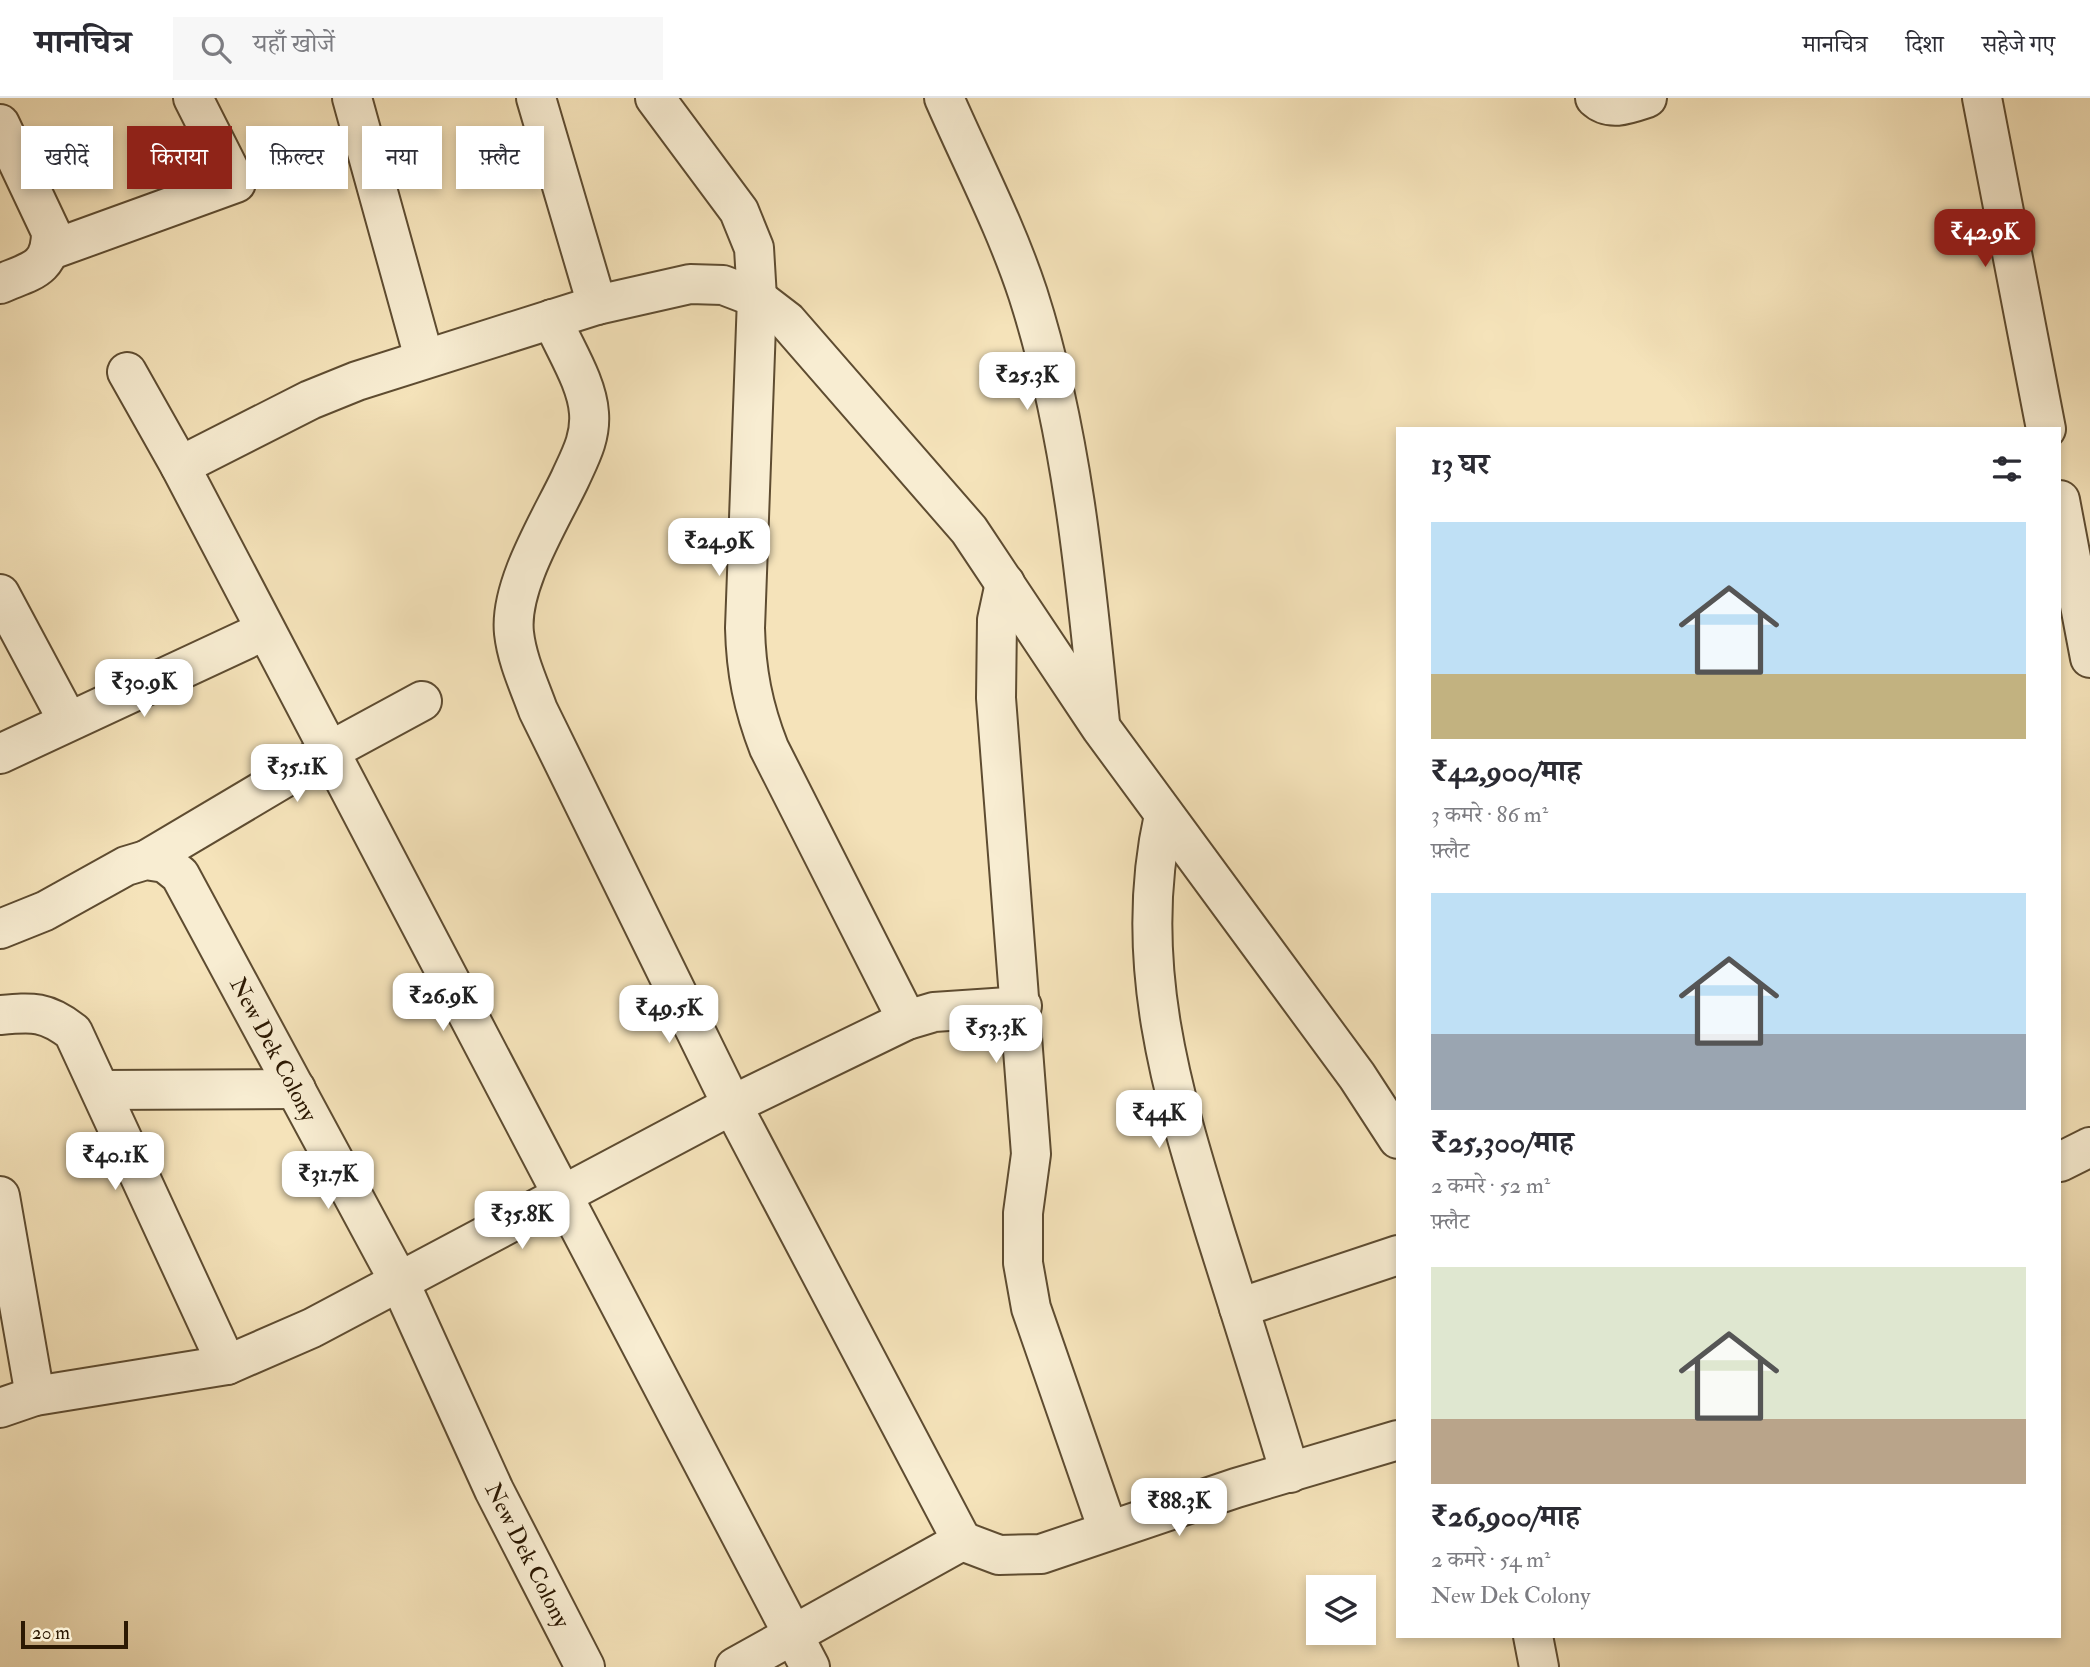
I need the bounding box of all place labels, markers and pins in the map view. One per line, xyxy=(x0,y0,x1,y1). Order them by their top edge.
pin: ₹42.9K xyxy=(1928,209,2042,269)
pin: ₹25.3K xyxy=(970,352,1084,412)
pin: ₹24.9K xyxy=(662,518,776,578)
pin: ₹30.9K xyxy=(87,660,201,719)
pin: ₹35.1K xyxy=(240,744,354,804)
pin: ₹26.9K xyxy=(386,974,500,1033)
pin: ₹49.5K xyxy=(612,986,726,1045)
pin: ₹53.3K xyxy=(939,1006,1053,1065)
pin: ₹44K xyxy=(1118,1090,1200,1150)
pin: ₹40.1K xyxy=(58,1132,172,1192)
pin: ₹31.7K xyxy=(271,1152,385,1211)
pin: ₹35.8K xyxy=(465,1192,579,1251)
pin: ₹88.3K xyxy=(1122,1478,1236,1538)

